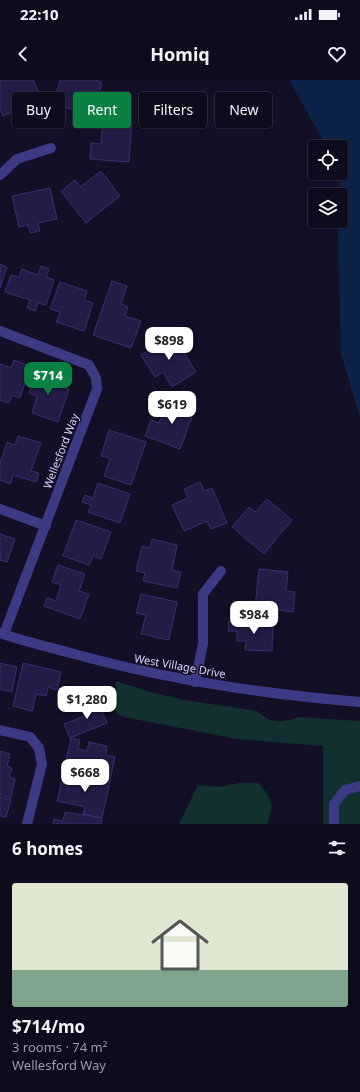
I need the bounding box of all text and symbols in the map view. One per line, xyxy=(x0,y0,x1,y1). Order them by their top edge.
text: 22:10 xyxy=(20,4,59,24)
text: Homiq xyxy=(150,42,210,66)
icon: back xyxy=(12,43,34,65)
icon: heart xyxy=(326,43,348,65)
chip: Buy xyxy=(12,92,65,128)
chip: Rent xyxy=(73,92,131,128)
chip: Filters xyxy=(139,92,207,128)
chip: New xyxy=(215,92,272,128)
map controls xyxy=(308,140,348,228)
button: locate xyxy=(308,140,348,180)
button: layers xyxy=(308,188,348,228)
pin: $898 xyxy=(145,327,193,361)
text: $898 xyxy=(154,331,184,349)
pin: $714 xyxy=(24,362,72,396)
text: $714 xyxy=(33,366,63,384)
pin: $619 xyxy=(148,391,196,425)
text: $619 xyxy=(157,395,187,413)
street label: Wellesford Way xyxy=(39,411,82,491)
pin: $984 xyxy=(230,601,278,635)
text: $984 xyxy=(239,605,269,623)
street label: West Village Drive xyxy=(133,650,227,681)
pin: $1,280 xyxy=(54,686,120,720)
text: $1,280 xyxy=(67,690,107,708)
pin: $668 xyxy=(61,759,109,793)
text: $668 xyxy=(70,763,100,781)
text: 6 homes xyxy=(12,837,83,860)
icon: filters xyxy=(326,837,348,859)
icon: home xyxy=(144,909,216,981)
text: $714/mo xyxy=(12,1015,85,1038)
text: 3 rooms · 74 m² xyxy=(12,1038,107,1056)
text: Wellesford Way xyxy=(12,1056,106,1074)

